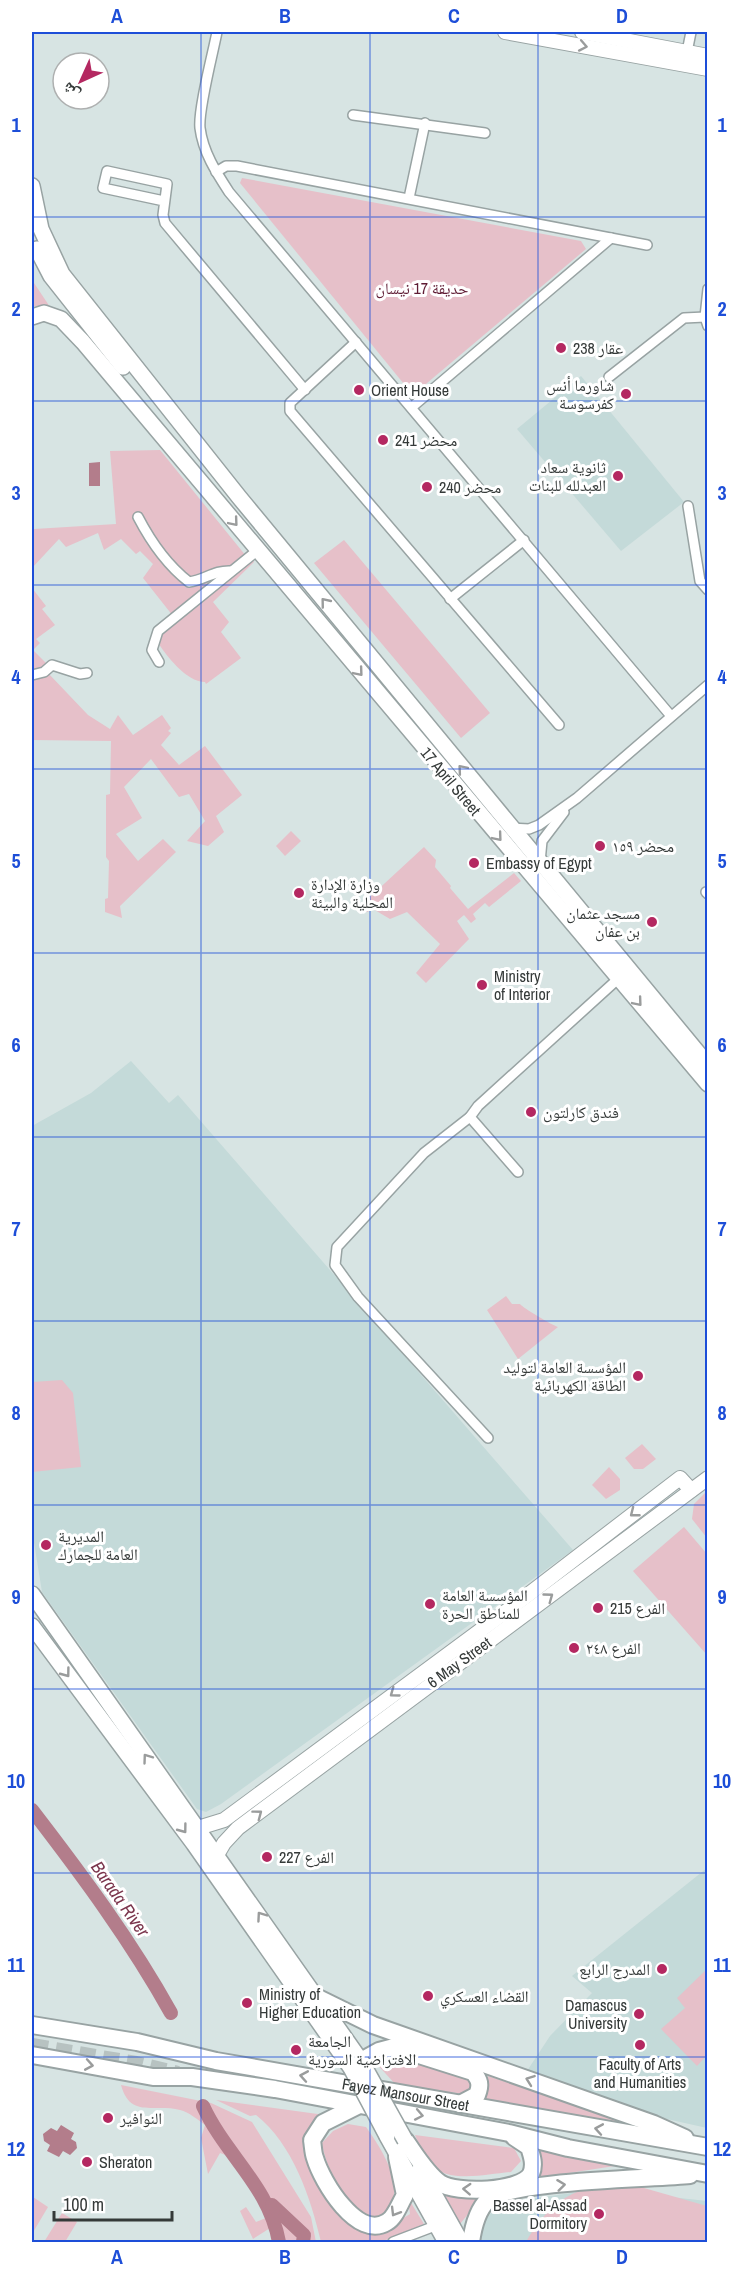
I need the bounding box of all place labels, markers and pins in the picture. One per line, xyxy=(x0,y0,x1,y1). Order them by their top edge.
place label: عقار 238 xyxy=(573,337,623,359)
marker: عقار 238 xyxy=(554,341,568,355)
place label: شاورما أنس كفرسوسة xyxy=(546,374,614,414)
place label: Orient House xyxy=(371,379,449,401)
marker: Orient House xyxy=(352,383,366,397)
marker: شاورما أنس كفرسوسة xyxy=(619,387,633,401)
place label: محضر 241 xyxy=(395,429,457,451)
marker: محضر 241 xyxy=(376,433,390,447)
place label: ثانوية سعاد العبدلله للبنات xyxy=(529,456,607,496)
marker: ثانوية سعاد العبدلله للبنات xyxy=(611,469,625,483)
place label: محضر 240 xyxy=(439,476,501,498)
marker: محضر 240 xyxy=(420,480,434,494)
place label: محضر ١٥٩ xyxy=(612,835,674,857)
marker: محضر ١٥٩ xyxy=(593,839,607,853)
place label: Embassy of Egypt xyxy=(486,852,592,874)
marker: Embassy of Egypt xyxy=(467,856,481,870)
place label: وزارة الإدارة المحلية والبيئة xyxy=(311,873,393,913)
marker: وزارة الإدارة المحلية والبيئة xyxy=(292,886,306,900)
place label: مسجد عثمان بن عفان xyxy=(566,902,640,942)
marker: مسجد عثمان بن عفان xyxy=(645,915,659,929)
place label: Ministry of Interior xyxy=(494,965,551,1005)
marker: Ministry of Interior xyxy=(475,978,489,992)
place label: فندق كارلتون xyxy=(543,1101,619,1123)
marker: فندق كارلتون xyxy=(524,1105,538,1119)
place label: المؤسسة العامة لتوليد الطاقة الكهربائية xyxy=(503,1356,626,1396)
marker: المؤسسة العامة لتوليد الطاقة الكهربائية xyxy=(631,1369,645,1383)
place label: المديرية العامة للجمارك xyxy=(58,1525,138,1565)
marker: المديرية العامة للجمارك xyxy=(39,1538,53,1552)
place label: المؤسسة العامة للمناطق الحرة xyxy=(442,1584,528,1624)
marker: المؤسسة العامة للمناطق الحرة xyxy=(423,1597,437,1611)
place label: الفرع 215 xyxy=(610,1597,665,1619)
marker: الفرع 215 xyxy=(591,1601,605,1615)
place label: الفرع ٢٤٨ xyxy=(586,1637,641,1659)
marker: الفرع ٢٤٨ xyxy=(567,1641,581,1655)
place label: الفرع 227 xyxy=(279,1846,334,1868)
marker: الفرع 227 xyxy=(260,1850,274,1864)
place label: المدرج الرابع xyxy=(579,1958,650,1980)
marker: المدرج الرابع xyxy=(655,1962,669,1976)
place label: Ministry of Higher Education xyxy=(259,1983,361,2023)
place label: القضاء العسكري xyxy=(440,1985,529,2009)
marker: القضاء العسكري xyxy=(421,1989,435,2003)
place label: Damascus University xyxy=(565,1994,627,2034)
marker: Ministry of Higher Education xyxy=(240,1996,254,2010)
marker: Damascus University xyxy=(632,2007,646,2021)
place label: الجامعة الافتراضية السورية xyxy=(308,2030,416,2070)
marker: Faculty of Arts and Humanities xyxy=(633,2038,647,2052)
marker: الجامعة الافتراضية السورية xyxy=(289,2043,303,2057)
place label: Faculty of Arts and Humanities xyxy=(594,2053,686,2093)
place label: النوافير xyxy=(119,2107,162,2129)
marker: النوافير xyxy=(101,2111,115,2125)
place label: Sheraton xyxy=(99,2151,152,2173)
marker: Sheraton xyxy=(80,2155,94,2169)
place label: Bassel al-Assad Dormitory xyxy=(493,2194,587,2234)
marker: Bassel al-Assad Dormitory xyxy=(592,2207,606,2221)

